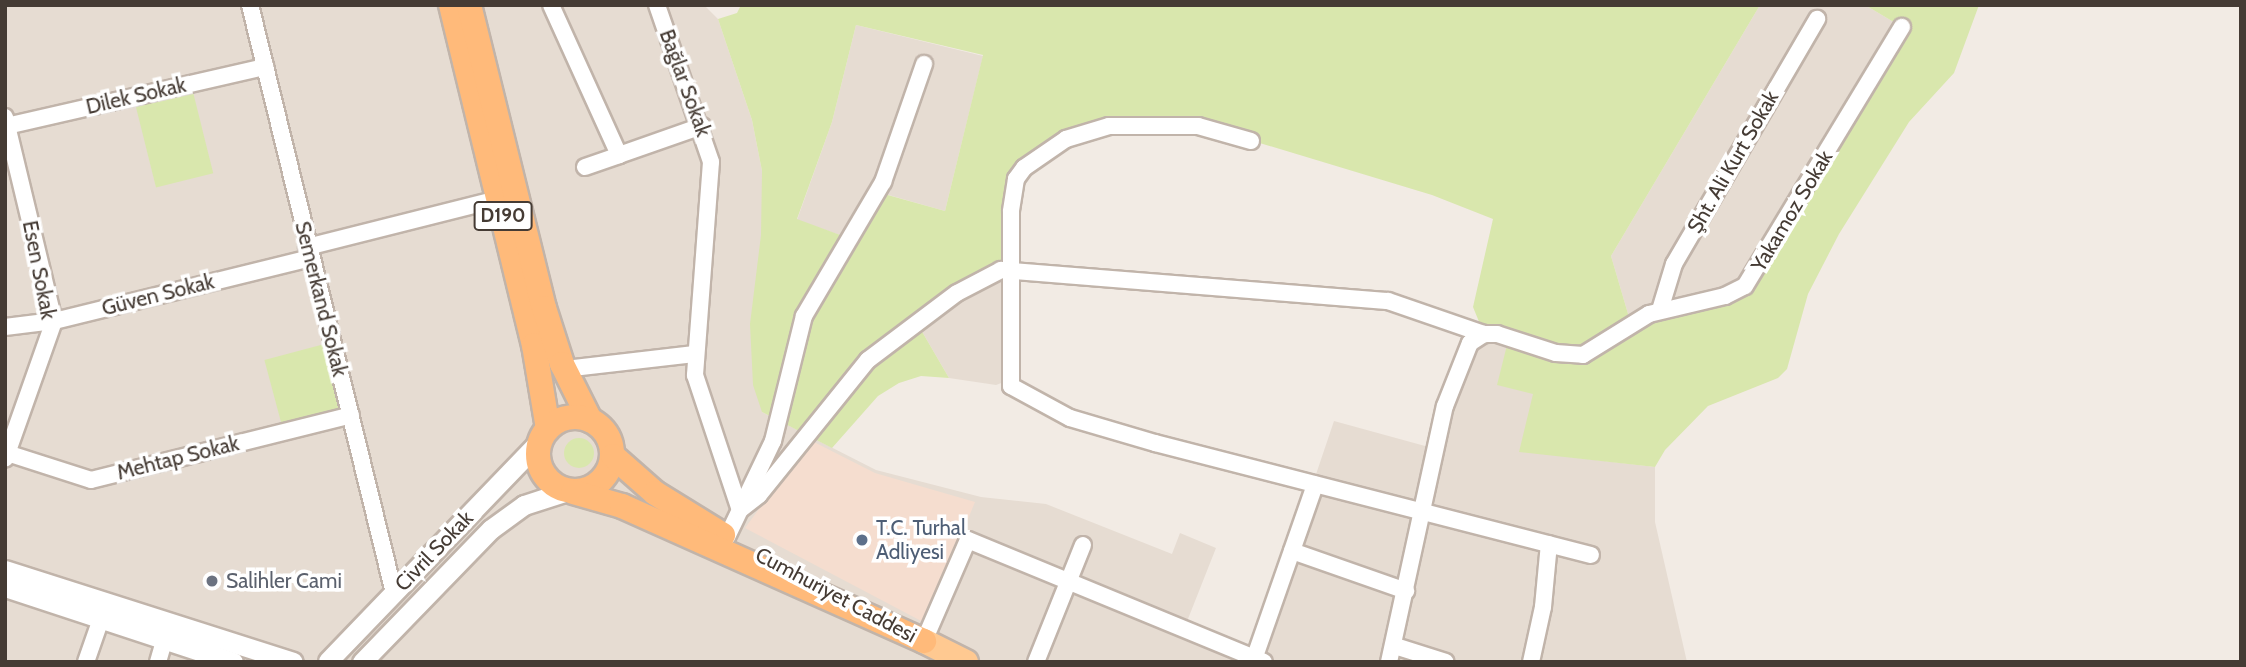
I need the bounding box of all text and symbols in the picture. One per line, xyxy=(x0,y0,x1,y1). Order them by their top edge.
street label: Bağlar Sokak xyxy=(654,26,716,140)
street label: Dilek Sokak xyxy=(84,72,188,120)
street label: Şht. Ali Kurt Sokak xyxy=(1682,86,1784,238)
street label: Yakamoz Sokak xyxy=(1746,146,1838,276)
road number: D190 xyxy=(473,200,533,232)
street label: Esen Sokak xyxy=(17,218,61,322)
street label: Semerkand Sokak xyxy=(290,219,352,379)
street label: Güven Sokak xyxy=(99,269,217,321)
street label: Mehtap Sokak xyxy=(114,431,242,485)
street label: Civril Sokak xyxy=(390,506,478,596)
place label: T.C. Turhal Adliyesi xyxy=(876,515,966,565)
marker: T.C. Turhal Adliyesi xyxy=(854,532,870,548)
street label: Cumhuriyet Caddesi xyxy=(751,542,921,648)
place label: Salihler Cami xyxy=(226,568,342,594)
marker: Salihler Cami xyxy=(204,573,220,589)

